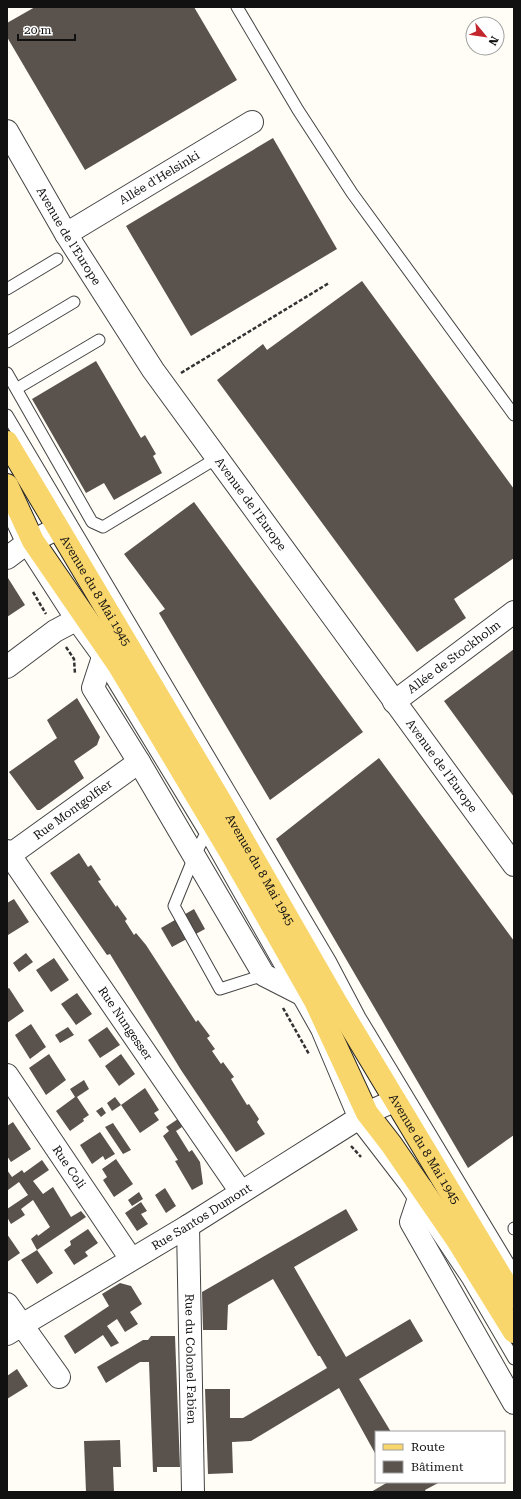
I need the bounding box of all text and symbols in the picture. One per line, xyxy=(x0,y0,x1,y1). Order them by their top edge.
scale bar xyxy=(18,16,75,42)
north arrow xyxy=(465,16,505,56)
text: 20 m xyxy=(24,23,51,37)
text: N xyxy=(485,34,501,48)
street label: Allée d'Helsinki xyxy=(117,148,202,207)
street label: Avenue de l'Europe xyxy=(34,185,104,288)
street label: Avenue de l'Europe xyxy=(212,455,290,554)
street label: Avenue du 8 Mai 1945 xyxy=(57,533,134,649)
street label: Allée de Stockholm xyxy=(405,618,503,696)
street label: Avenue de l'Europe xyxy=(403,716,480,815)
street label: Rue Montgolfier xyxy=(31,777,115,843)
street label: Avenue du 8 Mai 1945 xyxy=(223,812,298,928)
street label: Rue Nungesser xyxy=(95,984,155,1063)
street label: Avenue du 8 Mai 1945 xyxy=(386,1091,463,1207)
street label: Rue Coli xyxy=(50,1143,89,1191)
street label: Rue Santos Dumont xyxy=(149,1180,254,1253)
street label: Rue du Colonel Fabien xyxy=(182,1294,199,1425)
legend xyxy=(375,1431,505,1483)
text: Route xyxy=(411,1440,445,1454)
text: Bâtiment xyxy=(411,1460,464,1474)

